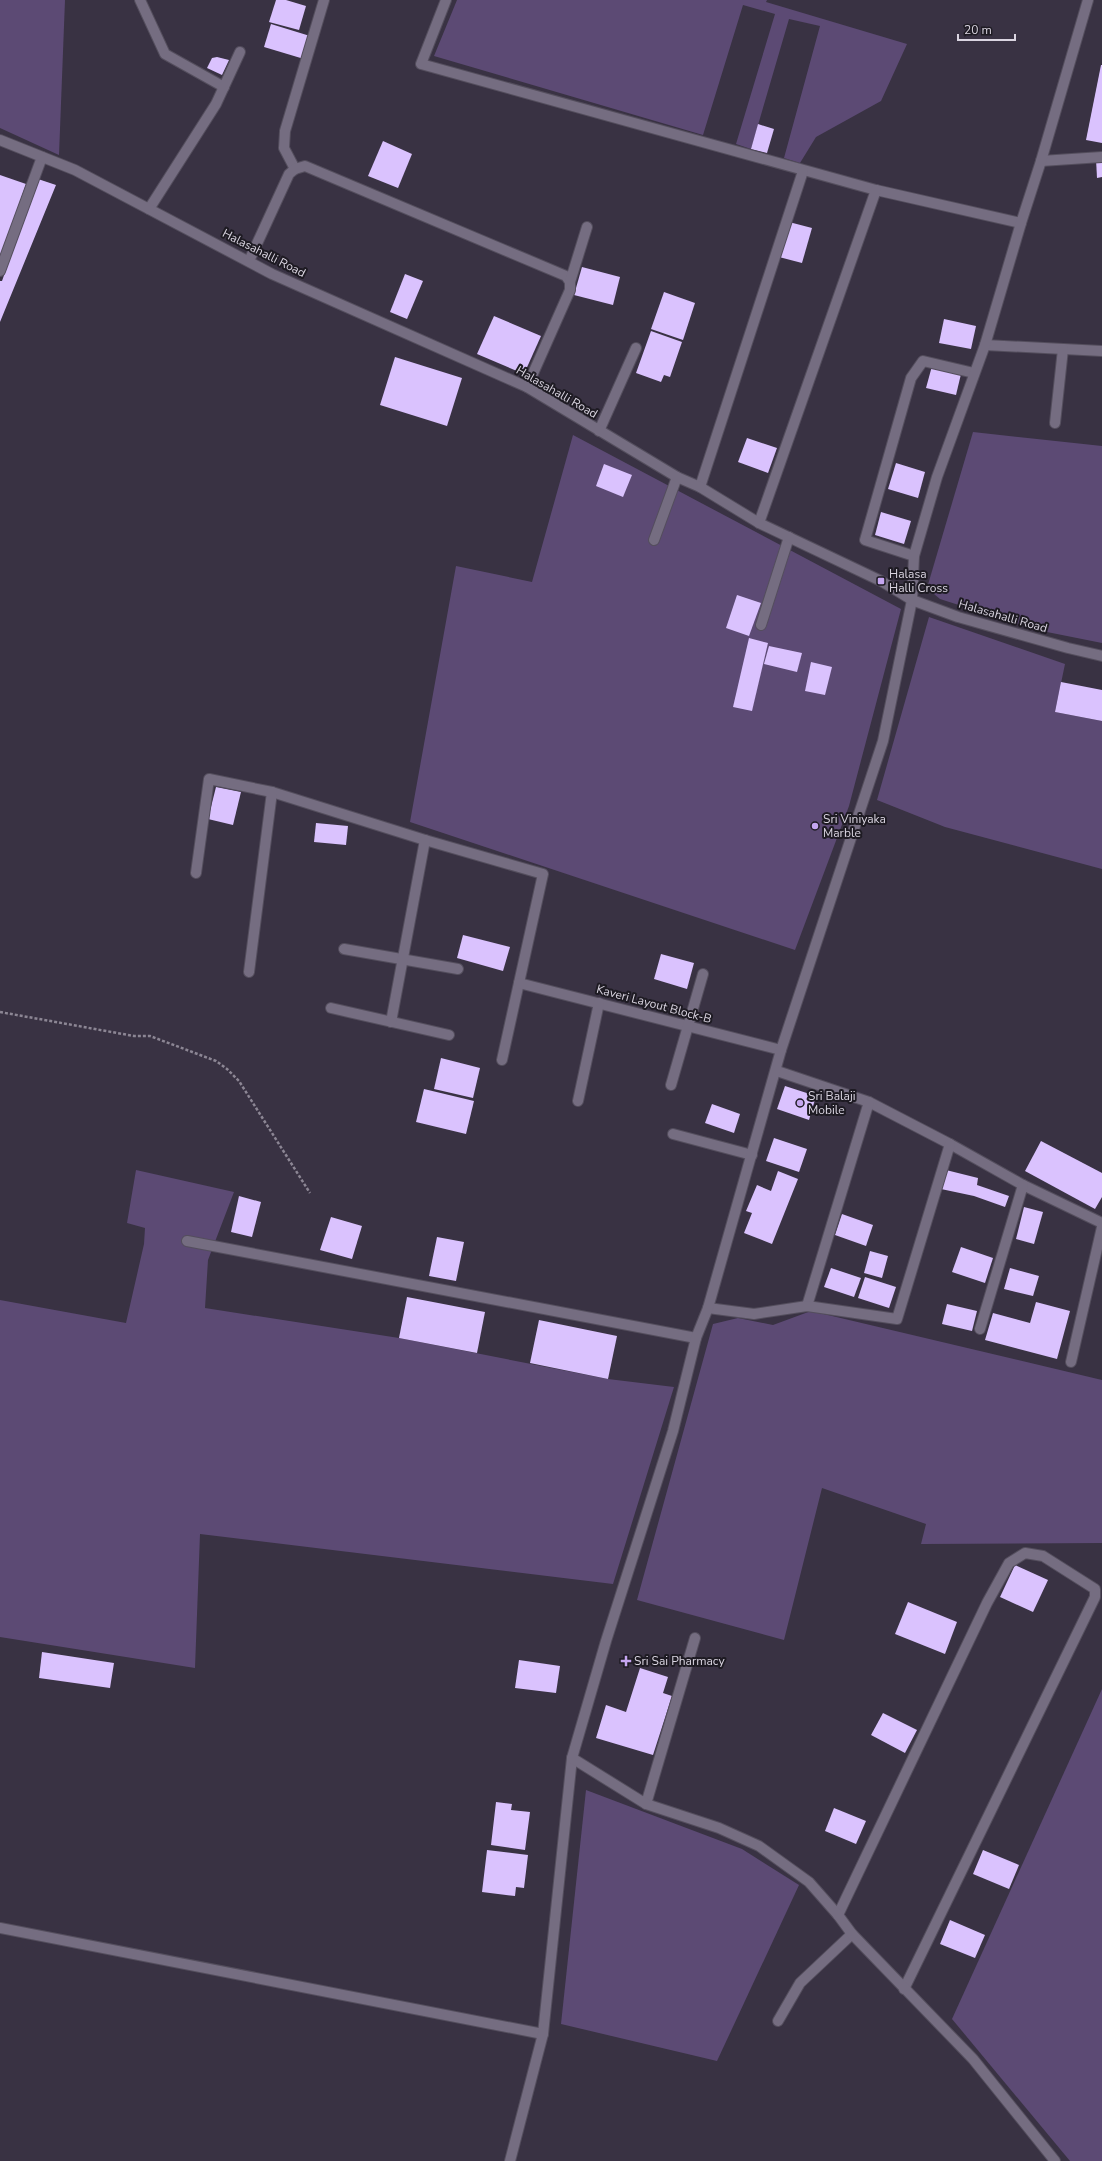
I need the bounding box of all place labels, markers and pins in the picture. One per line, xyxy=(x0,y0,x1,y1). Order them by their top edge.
place label: Halasa Halli Cross xyxy=(889,566,948,596)
marker: Halasa Halli Cross xyxy=(876,576,886,586)
place label: Sri Viniyaka Marble xyxy=(823,811,886,841)
marker: Sri Viniyaka Marble xyxy=(810,821,820,831)
place label: Sri Balaji Mobile xyxy=(808,1088,856,1118)
marker: Sri Balaji Mobile xyxy=(795,1098,805,1108)
place label: Sri Sai Pharmacy xyxy=(634,1653,725,1669)
marker: Sri Sai Pharmacy xyxy=(621,1656,631,1666)

